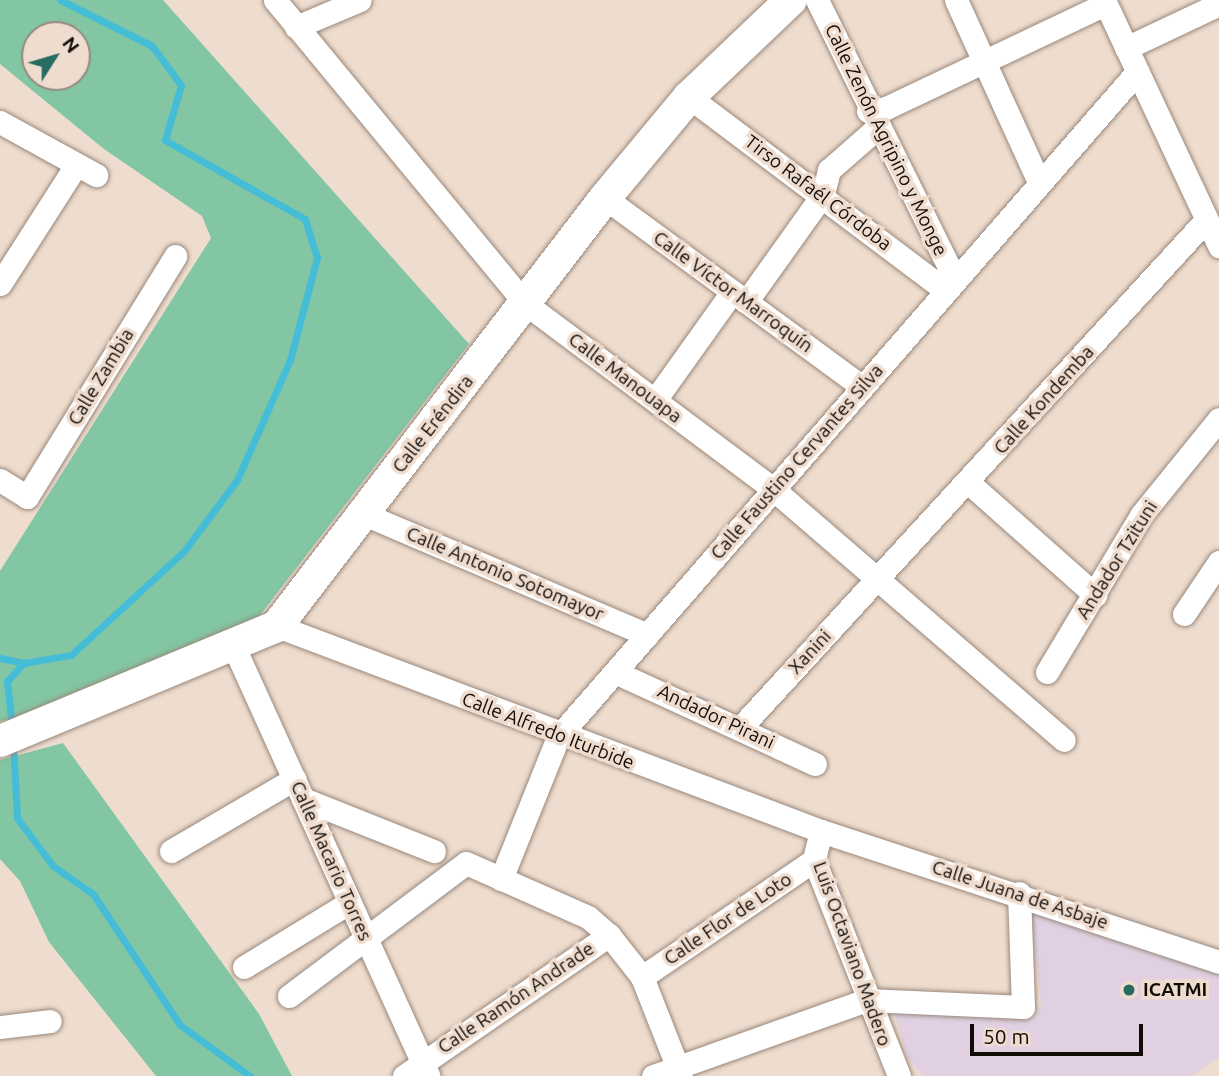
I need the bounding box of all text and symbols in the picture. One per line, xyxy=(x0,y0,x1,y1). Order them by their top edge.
street label: Calle Zenón Agripino y Monge xyxy=(820,20,952,260)
north arrow xyxy=(21,21,91,91)
text: N xyxy=(58,32,84,57)
street label: Tirso Rafaél Córdoba xyxy=(740,130,896,256)
street label: Calle Víctor Marroquín xyxy=(649,226,817,358)
street label: Calle Zambia xyxy=(63,325,139,429)
street label: Calle Manouapa xyxy=(564,328,686,428)
street label: Calle Kondemba xyxy=(989,341,1099,459)
street label: Calle Faustino Cervantes Silva xyxy=(706,360,888,564)
street label: Calle Eréndira xyxy=(388,370,478,478)
street label: Andador Tzituni xyxy=(1072,497,1162,623)
street label: Calle Antonio Sotomayor xyxy=(403,522,607,626)
street label: Xanini xyxy=(784,625,836,679)
street label: Andador Pirani xyxy=(654,680,778,754)
street label: Calle Alfredo Iturbide xyxy=(459,688,637,774)
street label: Calle Macario Torres xyxy=(286,778,376,944)
street label: Calle Juana de Asbaje xyxy=(929,856,1111,934)
street label: Luis Octaviano Madero xyxy=(808,859,896,1049)
street label: Calle Flor de Loto xyxy=(660,868,796,970)
street label: Calle Ramón Andrade xyxy=(434,937,598,1059)
place label: ICATMI xyxy=(1143,979,1207,1001)
marker: ICATMI xyxy=(1121,982,1137,998)
scale bar xyxy=(974,1010,1147,1054)
text: 50 m xyxy=(983,1024,1030,1048)

